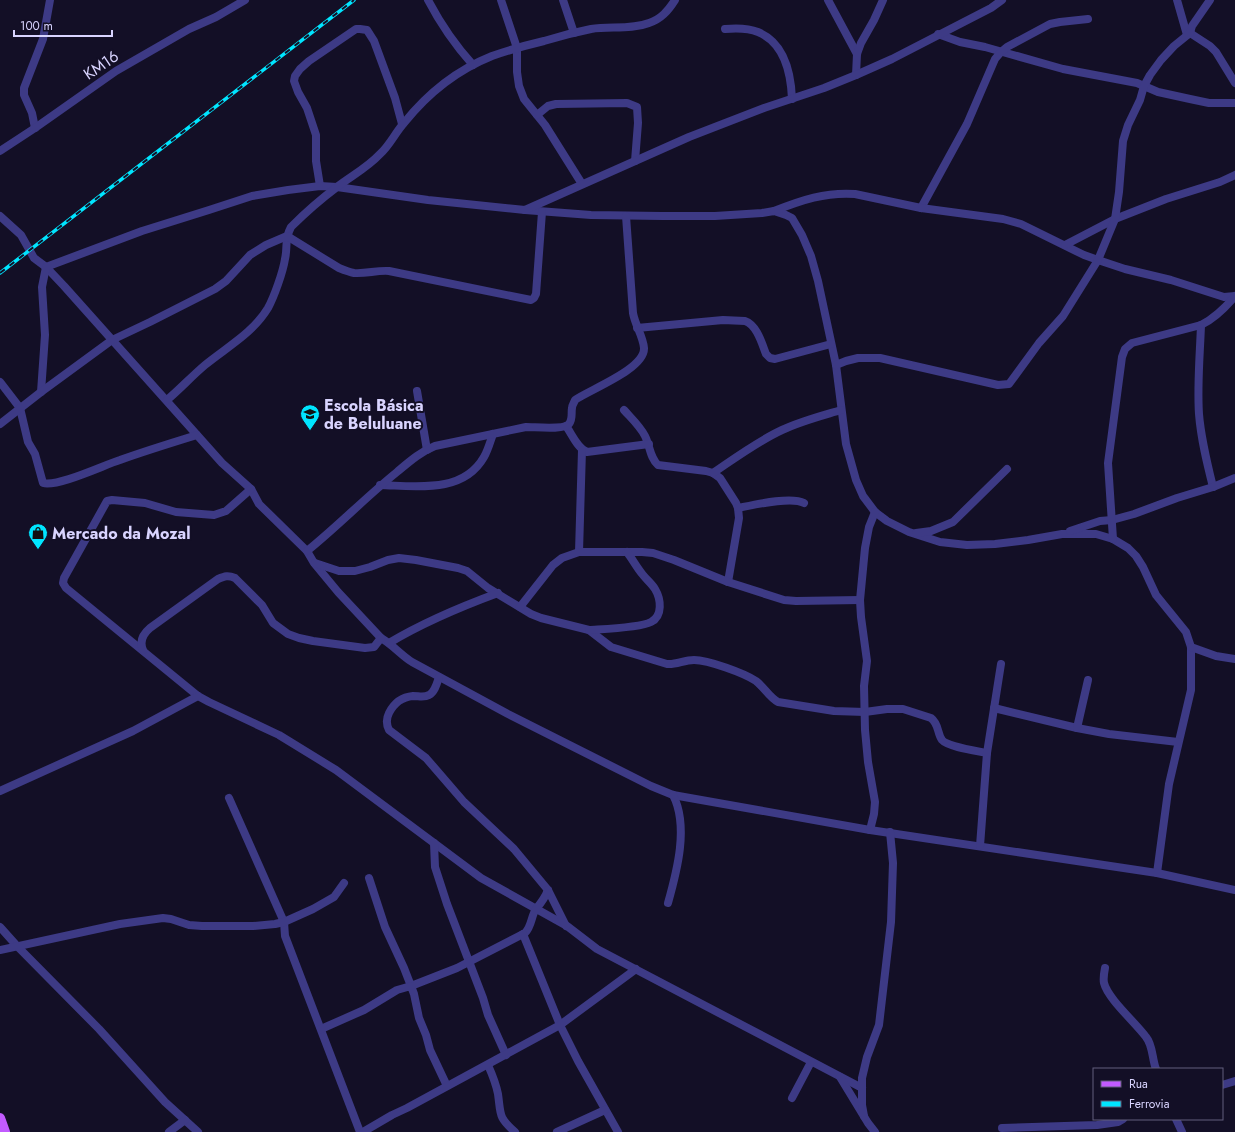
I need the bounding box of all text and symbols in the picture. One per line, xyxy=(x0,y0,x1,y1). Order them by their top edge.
scale bar xyxy=(14,12,112,38)
text: 100 m xyxy=(20,17,53,35)
street label: KM16 xyxy=(79,45,123,85)
place label: Escola Básica de Beluluane xyxy=(324,394,424,435)
school or university icon: Escola Básica de Beluluane xyxy=(299,403,321,431)
shop icon: Mercado da Mozal xyxy=(27,522,49,550)
place label: Mercado da Mozal xyxy=(52,522,190,545)
legend xyxy=(1093,1068,1223,1120)
text: Rua xyxy=(1129,1075,1148,1093)
text: Ferrovia xyxy=(1129,1095,1170,1113)

